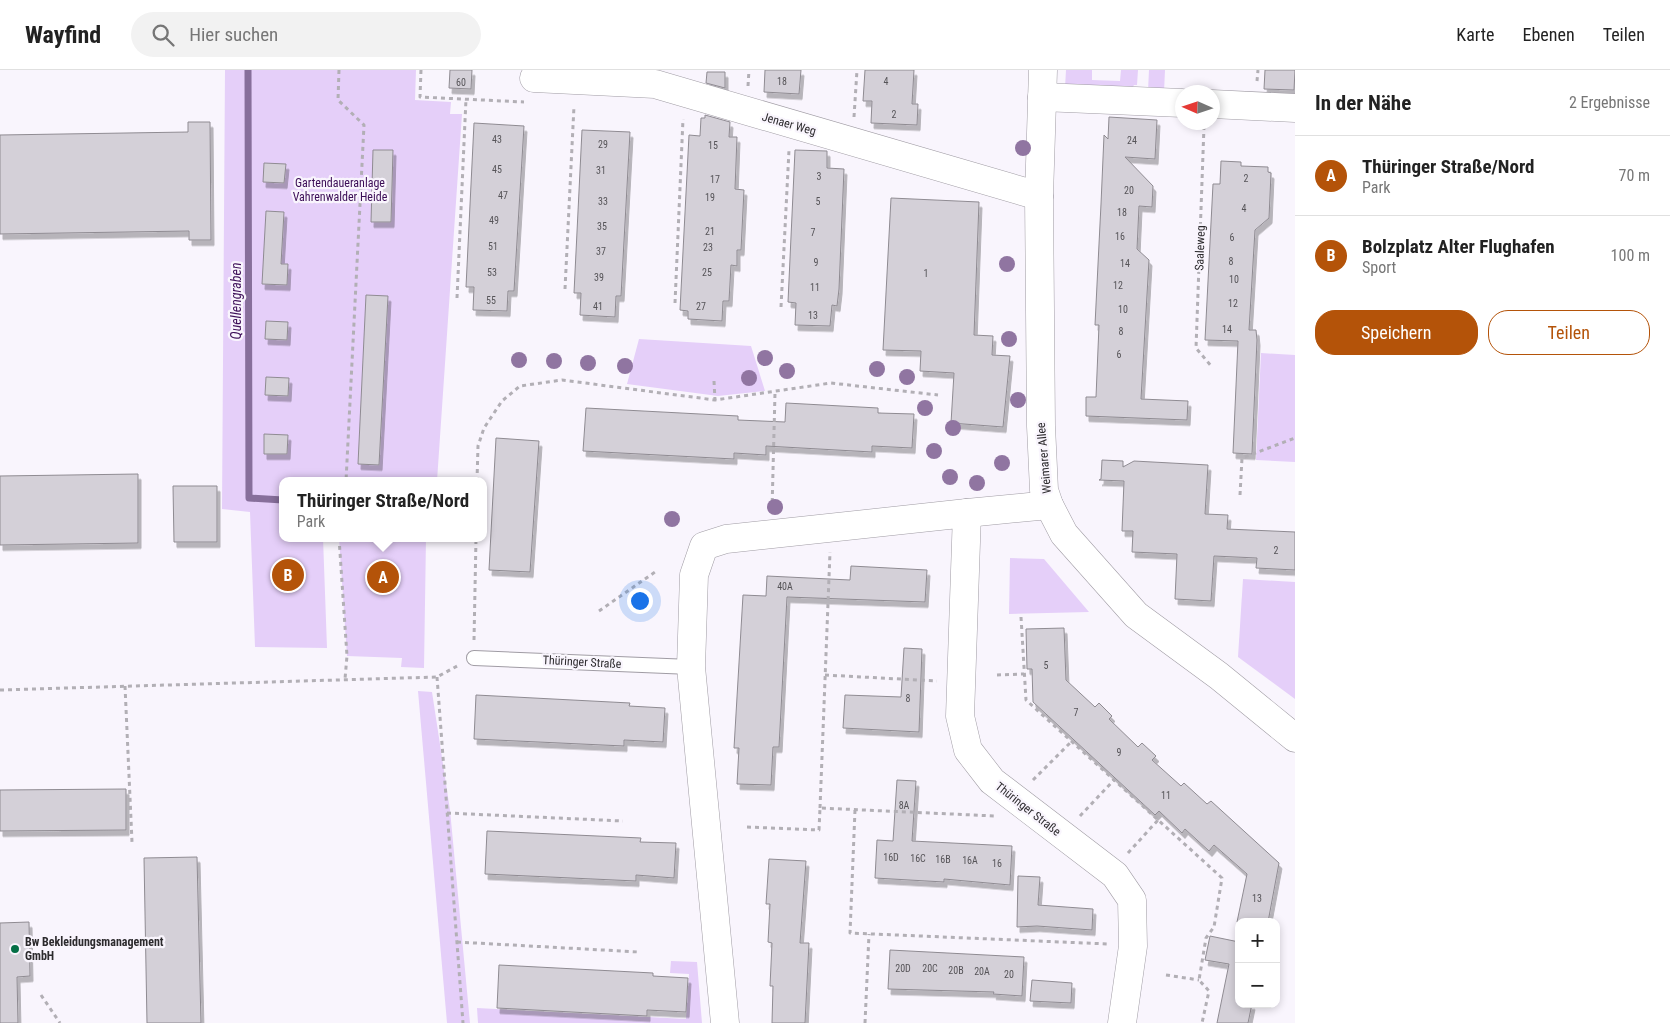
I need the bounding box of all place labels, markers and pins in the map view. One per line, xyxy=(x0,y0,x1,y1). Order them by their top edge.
pin: B xyxy=(272,556,304,594)
pin: A xyxy=(367,558,399,596)
place label: Bw Bekleidungsmanagement GmbH xyxy=(25,935,164,963)
marker: Bw Bekleidungsmanagement GmbH xyxy=(9,943,21,955)

